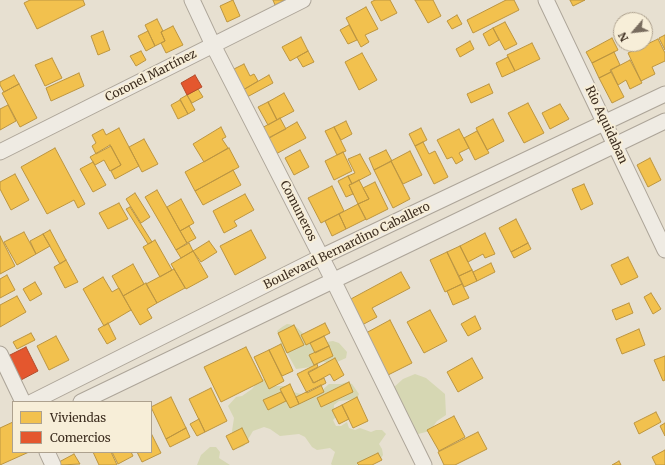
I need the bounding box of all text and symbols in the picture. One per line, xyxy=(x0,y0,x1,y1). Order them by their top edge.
north arrow xyxy=(613,12,653,52)
text: N xyxy=(615,30,632,44)
street label: Coronel Martínez xyxy=(103,47,199,105)
street label: Rio Aquidaban xyxy=(582,84,630,166)
street label: Comuneros xyxy=(277,178,319,244)
street label: Boulevard Bernardino Caballero xyxy=(261,199,433,293)
legend xyxy=(12,401,152,453)
text: Viviendas xyxy=(50,410,106,425)
text: Comercios xyxy=(50,430,111,445)

